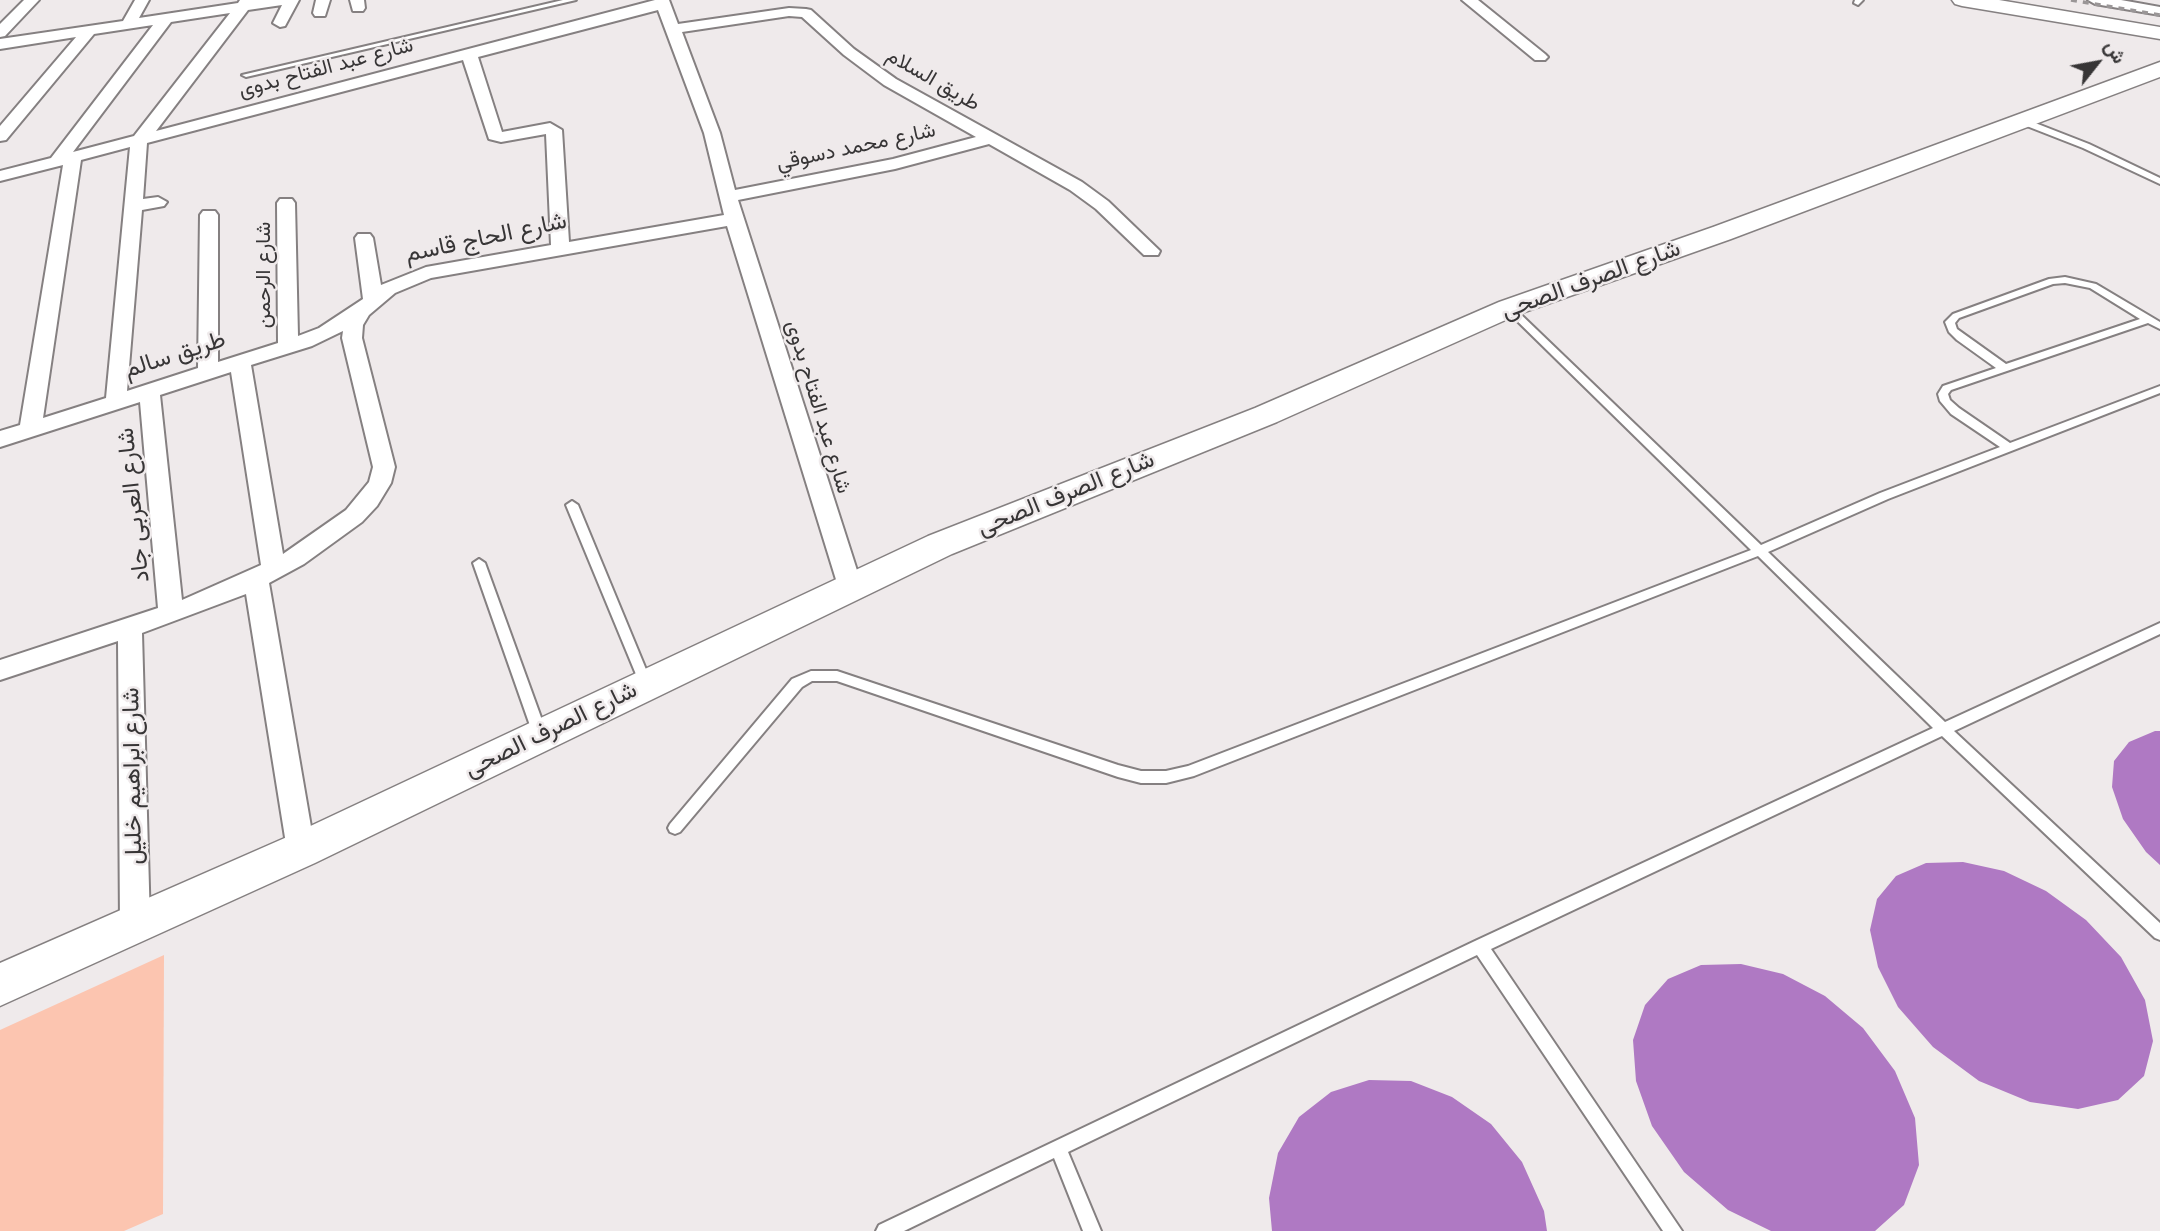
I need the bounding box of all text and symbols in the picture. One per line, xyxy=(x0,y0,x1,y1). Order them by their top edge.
north arrow xyxy=(2062,28,2132,98)
street label: شارع عبد الفتاح بدوى xyxy=(236,33,416,103)
text: ش xyxy=(2101,37,2130,67)
street label: طريق السلام xyxy=(882,43,984,117)
street label: شارع محمد دسوقي xyxy=(774,118,938,176)
street label: شارع الحاج قاسم xyxy=(403,207,569,269)
street label: شارع الرحمن xyxy=(251,222,277,328)
street label: شارع الصرف الصحى xyxy=(1498,234,1684,326)
street label: شارع عبد الفتاح بدوى xyxy=(780,317,856,497)
street label: طريق سالم xyxy=(121,325,229,385)
street label: شارع العربى جاد xyxy=(112,426,156,584)
street label: شارع الصرف الصحى xyxy=(973,445,1159,543)
street label: شارع الصرف الصحى xyxy=(460,676,642,784)
street label: شارع ابراهيم خليل xyxy=(117,687,149,865)

